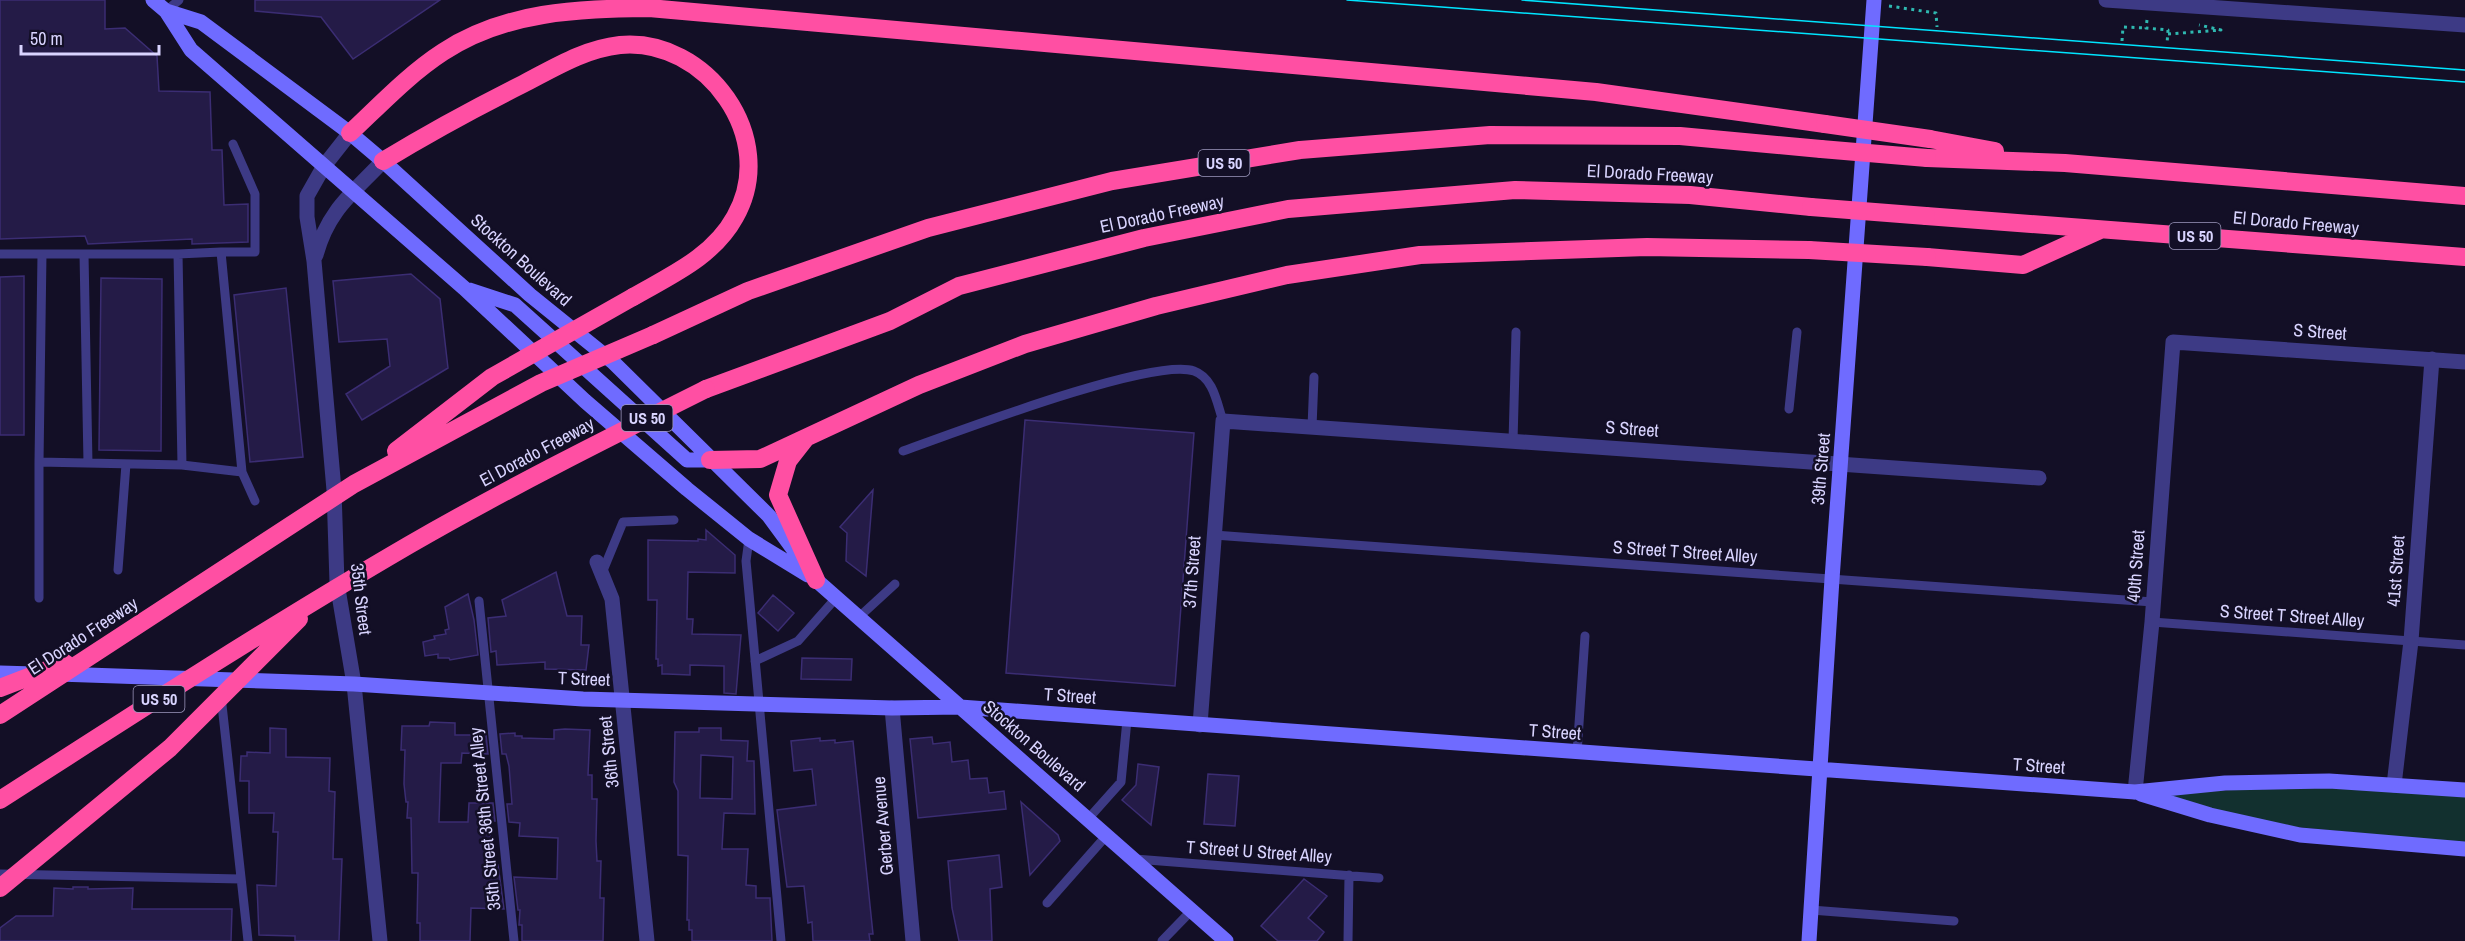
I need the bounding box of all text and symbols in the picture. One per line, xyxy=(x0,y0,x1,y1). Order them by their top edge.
scale bar xyxy=(21,18,159,56)
text: 50 m xyxy=(30,26,63,51)
road number: US 50 xyxy=(1198,150,1250,176)
street label: El Dorado Freeway xyxy=(1586,158,1714,189)
street label: El Dorado Freeway xyxy=(1098,188,1227,239)
street label: El Dorado Freeway xyxy=(2232,205,2361,241)
street label: Stockton Boulevard xyxy=(465,208,577,312)
road number: US 50 xyxy=(2170,223,2220,249)
street label: S Street xyxy=(2293,317,2348,346)
road number: US 50 xyxy=(622,405,672,431)
street label: El Dorado Freeway xyxy=(475,411,599,492)
street label: S Street xyxy=(1605,414,1660,443)
street label: 39th Street xyxy=(1805,432,1836,506)
street label: 40th Street xyxy=(2121,529,2150,603)
street label: S Street T Street Alley xyxy=(1612,534,1759,569)
street label: 41st Street xyxy=(2381,534,2410,607)
street label: 37th Street xyxy=(1177,535,1206,609)
street label: 35th Street xyxy=(345,562,378,636)
street label: El Dorado Freeway xyxy=(23,590,143,680)
street label: S Street T Street Alley xyxy=(2219,598,2366,633)
street label: T Street xyxy=(557,665,611,692)
street label: T Street xyxy=(1043,681,1097,710)
road number: US 50 xyxy=(134,686,184,712)
street label: Stockton Boulevard xyxy=(978,694,1091,797)
street label: 36th Street xyxy=(592,715,625,789)
street label: T Street xyxy=(1528,717,1582,746)
street label: 35th Street 36th Street Alley xyxy=(462,726,507,912)
street label: T Street xyxy=(2012,751,2066,780)
street label: Gerber Avenue xyxy=(866,776,899,876)
street label: T Street U Street Alley xyxy=(1185,834,1333,869)

